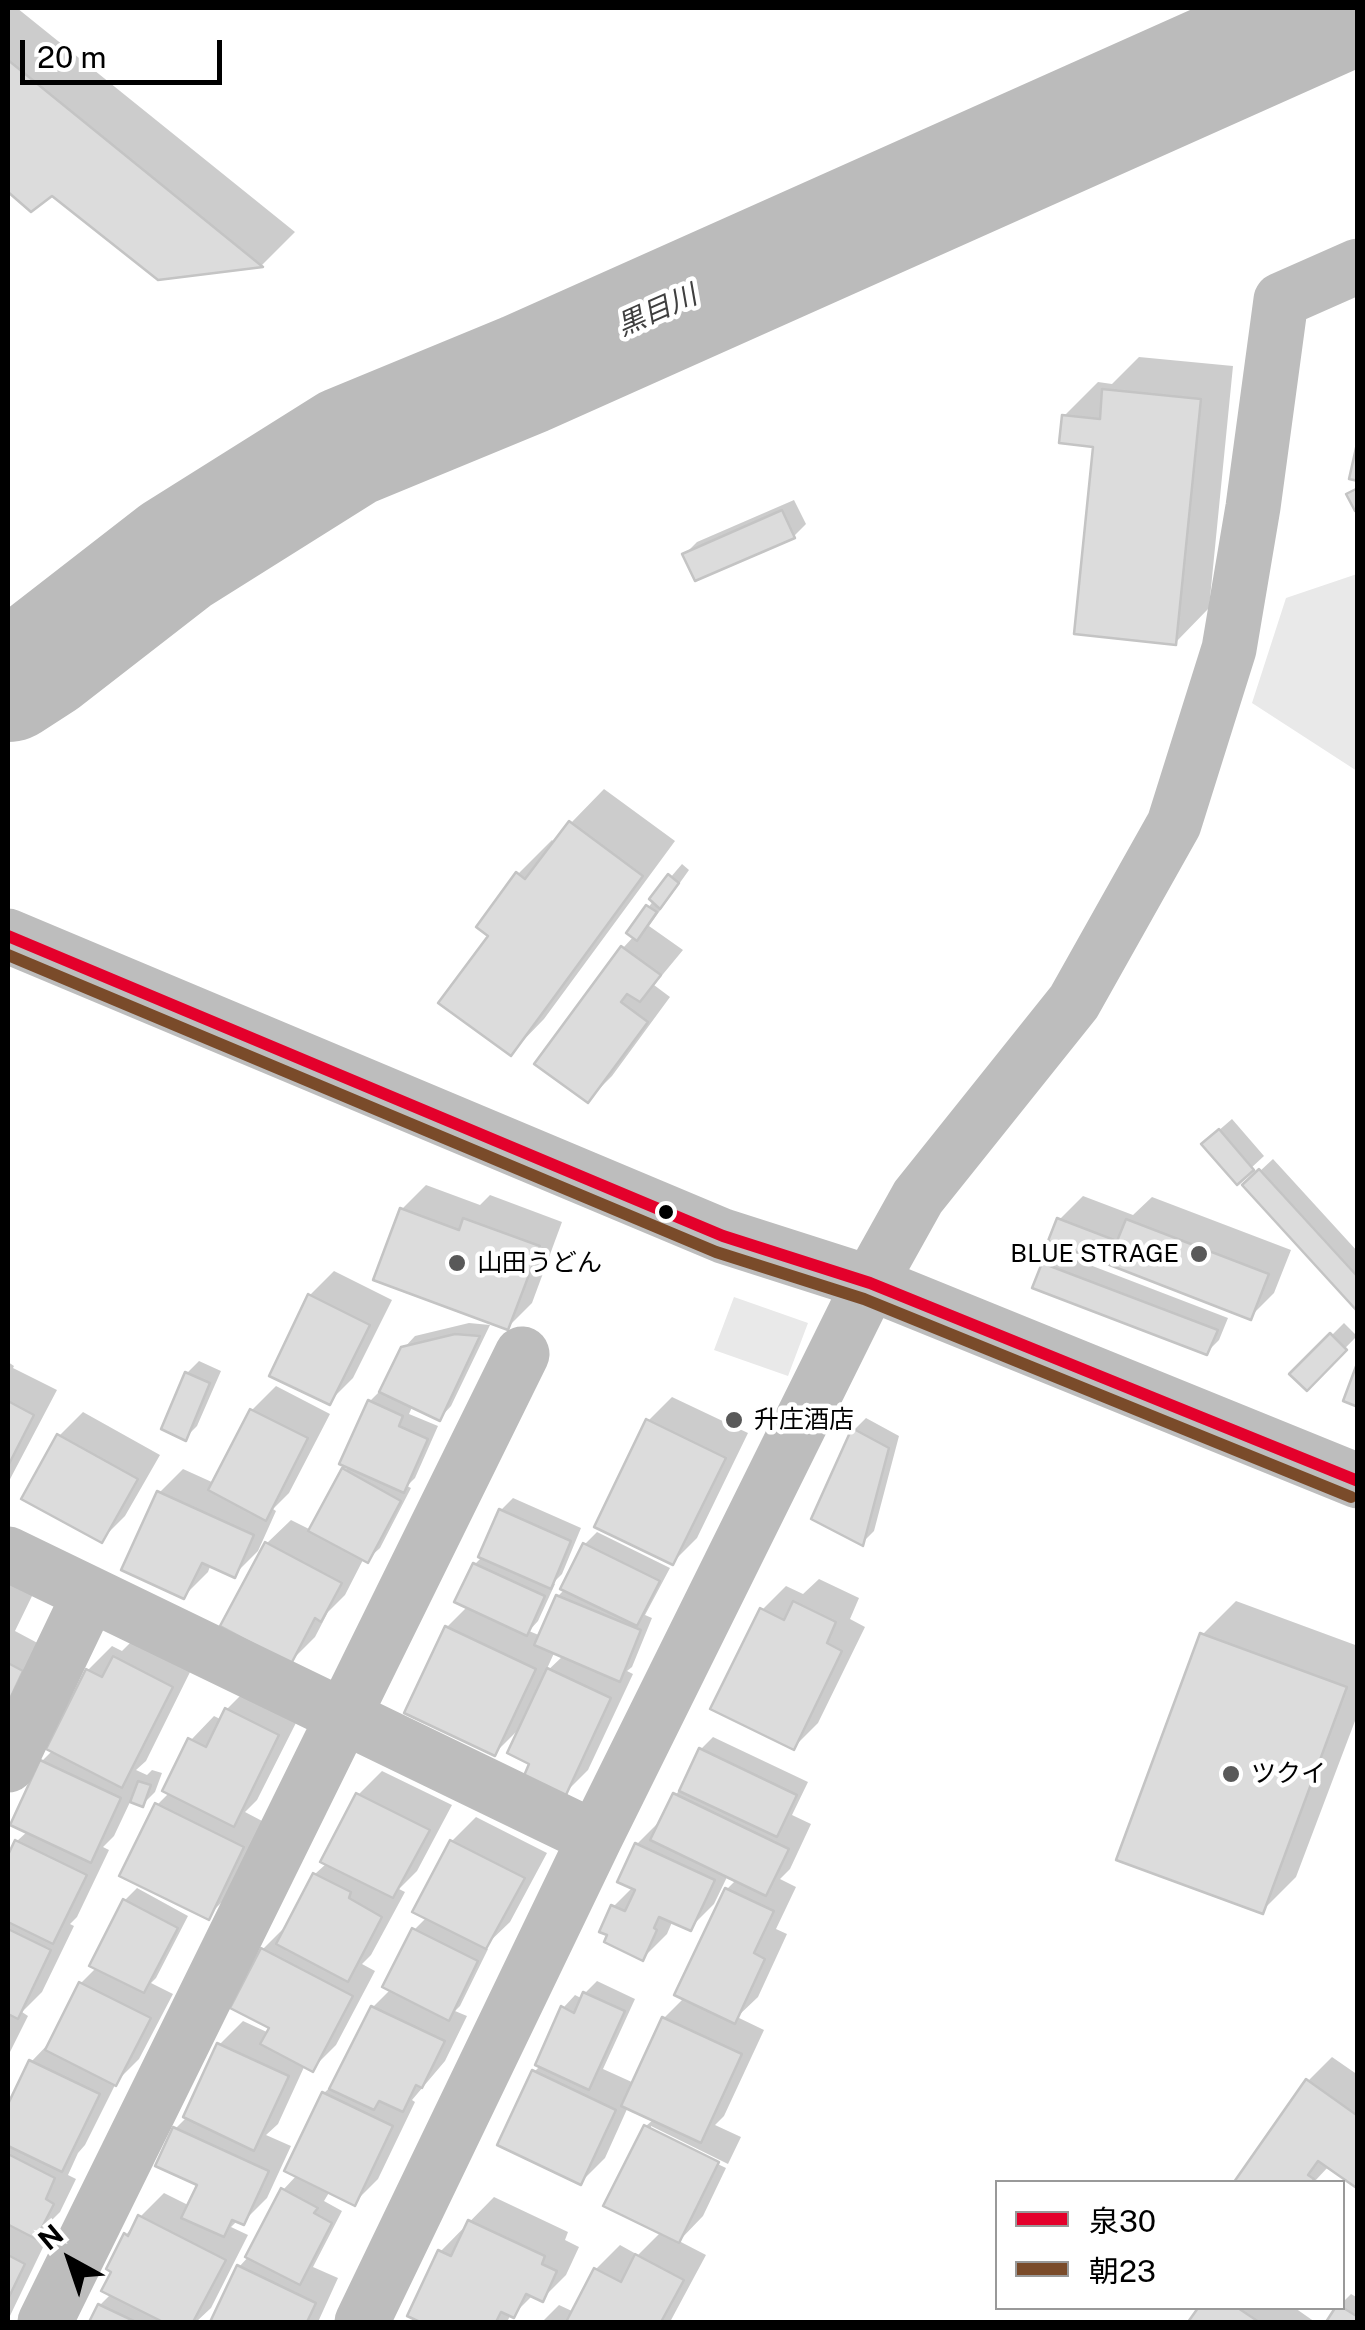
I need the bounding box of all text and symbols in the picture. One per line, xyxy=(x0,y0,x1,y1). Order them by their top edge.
scale bar xyxy=(25,20,228,82)
text: 20 m xyxy=(37,39,106,75)
water label: 黒目川 xyxy=(612,279,702,343)
unlabelled marker xyxy=(656,1202,676,1222)
place label: BLUE STRAGE xyxy=(1010,1239,1179,1269)
marker: BLUE STRAGE xyxy=(1188,1243,1210,1265)
place label: 山田うどん xyxy=(477,1248,602,1278)
marker: 山田うどん xyxy=(446,1252,468,1274)
place label: 升庄酒店 xyxy=(754,1405,854,1435)
marker: 升庄酒店 xyxy=(723,1409,745,1431)
place label: ツクイ xyxy=(1251,1759,1326,1789)
marker: ツクイ xyxy=(1220,1763,1242,1785)
legend xyxy=(995,2180,1345,2310)
text: 泉30 xyxy=(1089,2203,1156,2239)
north arrow xyxy=(20,2210,120,2310)
text: N xyxy=(31,2217,69,2256)
text: 朝23 xyxy=(1089,2253,1156,2289)

